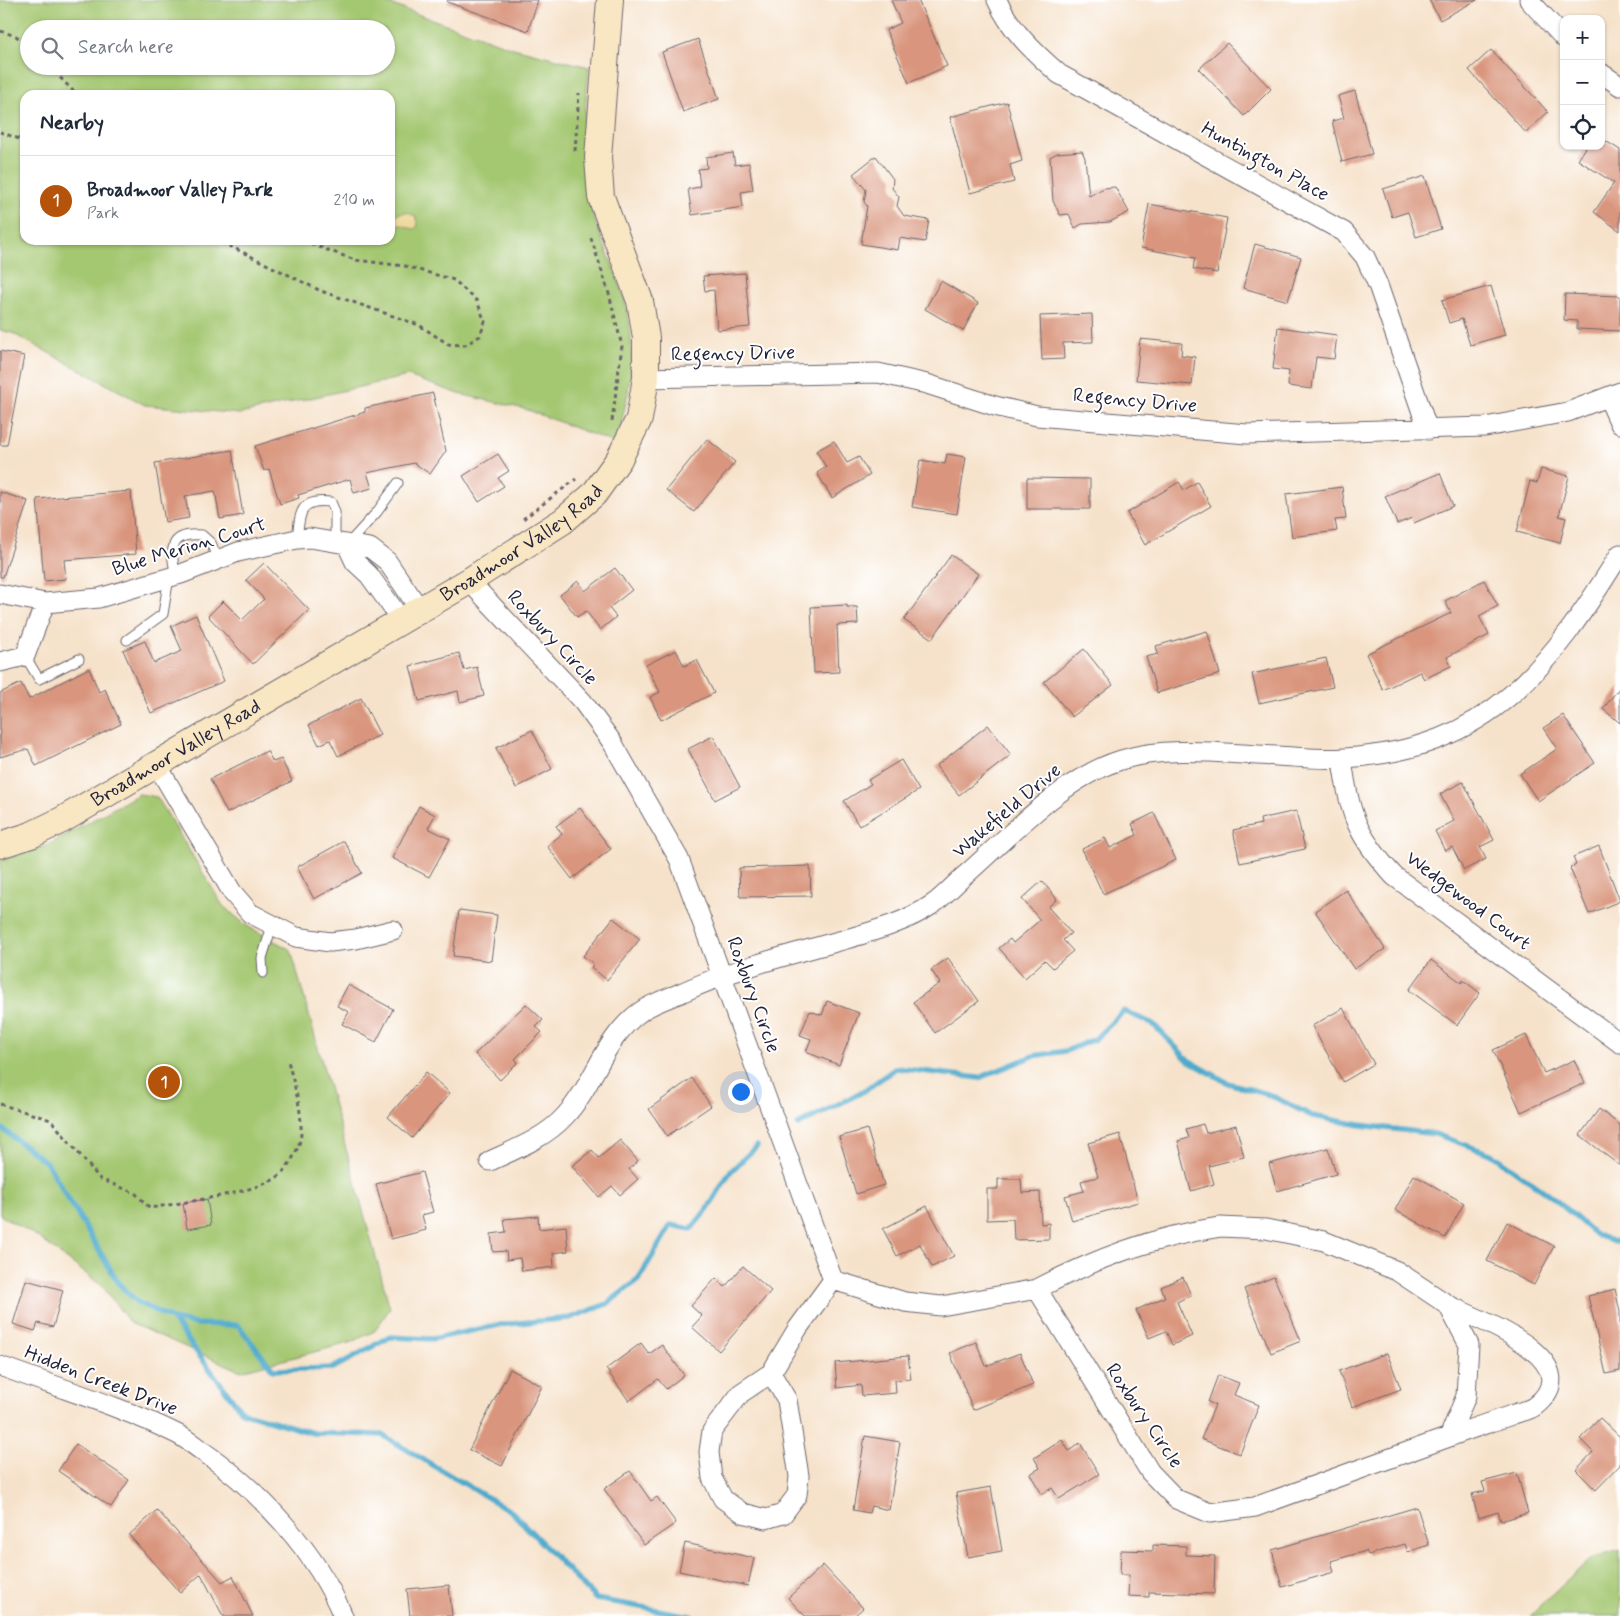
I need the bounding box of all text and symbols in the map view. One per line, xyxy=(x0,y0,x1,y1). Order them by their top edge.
map controls xyxy=(1560,15,1605,150)
button: + xyxy=(1560,15,1605,60)
search box xyxy=(20,20,395,75)
icon: search xyxy=(38,34,66,62)
text: Search here xyxy=(78,35,174,60)
button: − xyxy=(1560,60,1605,105)
button: locate xyxy=(1560,105,1605,150)
text: Nearby xyxy=(40,109,104,137)
street label: Huntington Place xyxy=(1195,116,1334,210)
text: Broadmoor Valley Park xyxy=(87,178,273,203)
text: 1 xyxy=(52,190,60,211)
text: 210 m xyxy=(334,190,375,211)
text: Park xyxy=(87,203,119,224)
street label: Regency Drive xyxy=(671,339,795,371)
street label: Regency Drive xyxy=(1072,382,1198,422)
street label: Broadmoor Valley Road xyxy=(435,479,610,608)
street label: Blue Merion Court xyxy=(109,511,269,583)
street label: Roxbury Circle xyxy=(501,584,603,692)
street label: Broadmoor Valley Road xyxy=(86,693,266,814)
street label: Wakefield Drive xyxy=(947,757,1067,865)
street label: Wedgewood Court xyxy=(1399,845,1536,958)
street label: Roxbury Circle xyxy=(720,933,786,1057)
pin: 1 xyxy=(148,1063,180,1101)
your location xyxy=(728,1079,754,1105)
street label: Hidden Creek Drive xyxy=(20,1339,182,1423)
street label: Roxbury Circle xyxy=(1099,1358,1189,1474)

